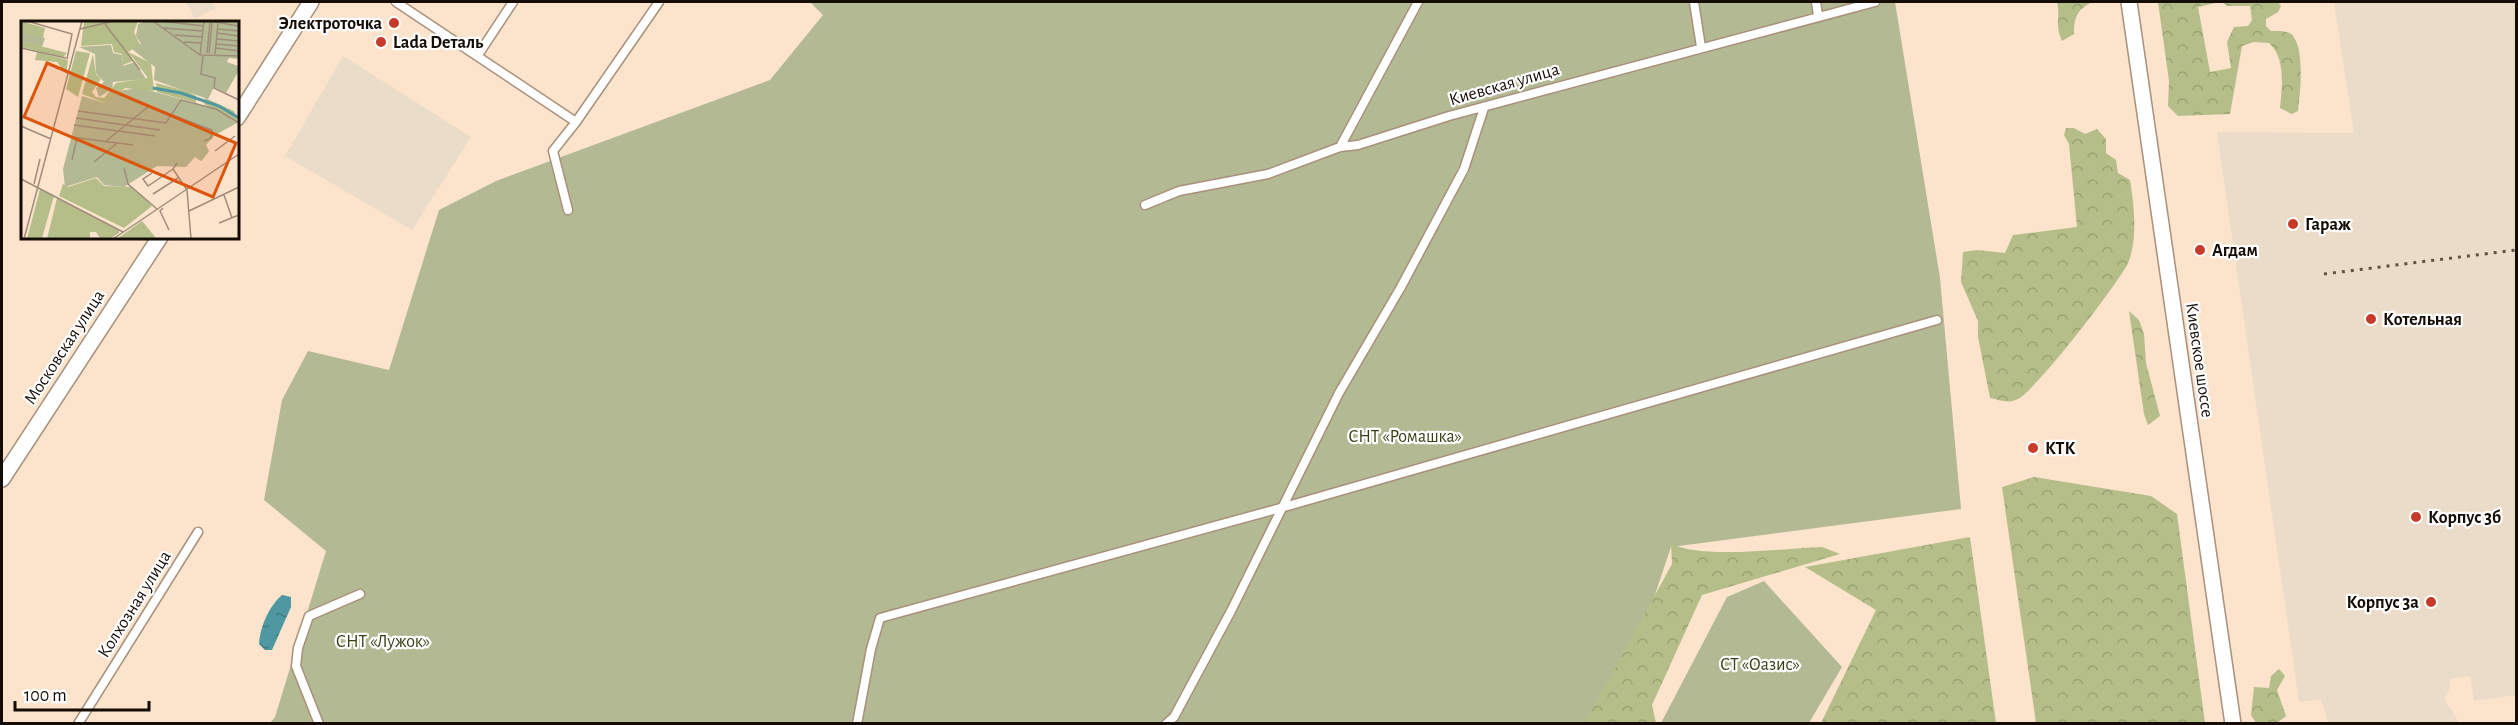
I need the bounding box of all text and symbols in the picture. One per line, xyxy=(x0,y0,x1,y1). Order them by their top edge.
place label: Электроточка xyxy=(279,15,382,33)
marker: Электроточка xyxy=(387,16,401,30)
inset map xyxy=(21,21,238,238)
place label: Lada Dеталь xyxy=(393,34,484,52)
marker: Lada Dеталь xyxy=(374,35,388,49)
street label: Киевская улица xyxy=(1447,61,1561,109)
place label: Гараж xyxy=(2305,216,2351,234)
marker: Гараж xyxy=(2286,217,2300,231)
place label: Агдам xyxy=(2212,242,2258,260)
marker: Агдам xyxy=(2193,243,2207,257)
street label: Московская улица xyxy=(21,287,108,408)
street label: Киевское шоссе xyxy=(2182,302,2216,419)
place label: Котельная xyxy=(2383,311,2462,329)
marker: Котельная xyxy=(2364,312,2378,326)
park label: СНТ «Ромашка» xyxy=(1348,428,1462,446)
place label: КТК xyxy=(2045,440,2075,458)
marker: КТК xyxy=(2026,441,2040,455)
place label: Корпус 3б xyxy=(2428,509,2501,527)
marker: Корпус 3б xyxy=(2409,510,2423,524)
street label: Колхозная улица xyxy=(95,548,175,661)
place label: Корпус 3a xyxy=(2346,594,2419,612)
marker: Корпус 3a xyxy=(2424,595,2438,609)
park label: СНТ «Лужок» xyxy=(336,633,430,651)
park label: СТ «Оазис» xyxy=(1720,656,1800,674)
scale bar xyxy=(15,674,148,712)
text: 100 m xyxy=(24,687,67,705)

